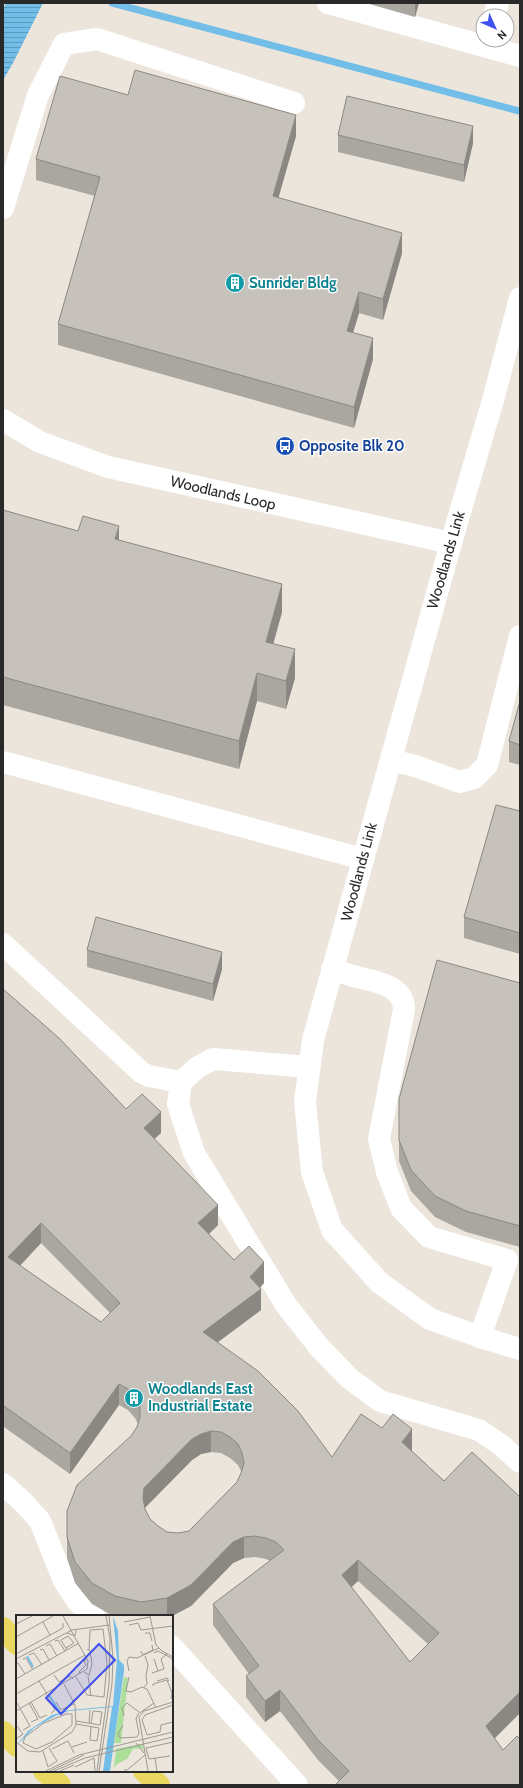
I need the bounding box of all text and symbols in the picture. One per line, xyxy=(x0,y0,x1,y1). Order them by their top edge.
north arrow xyxy=(475,8,515,48)
text: N xyxy=(494,27,510,43)
building icon: Sunrider Bldg xyxy=(224,272,246,294)
place label: Sunrider Bldg xyxy=(249,274,337,292)
bus stop icon: Opposite Blk 20 xyxy=(274,435,296,457)
place label: Opposite Blk 20 xyxy=(299,437,405,455)
street label: Woodlands Loop xyxy=(169,472,277,514)
street label: Woodlands Link xyxy=(423,509,469,611)
street label: Woodlands Link xyxy=(337,820,381,923)
place label: Woodlands East Industrial Estate xyxy=(148,1380,253,1415)
building icon: Woodlands East Industrial Estate xyxy=(123,1387,145,1409)
inset map xyxy=(16,1615,173,1772)

